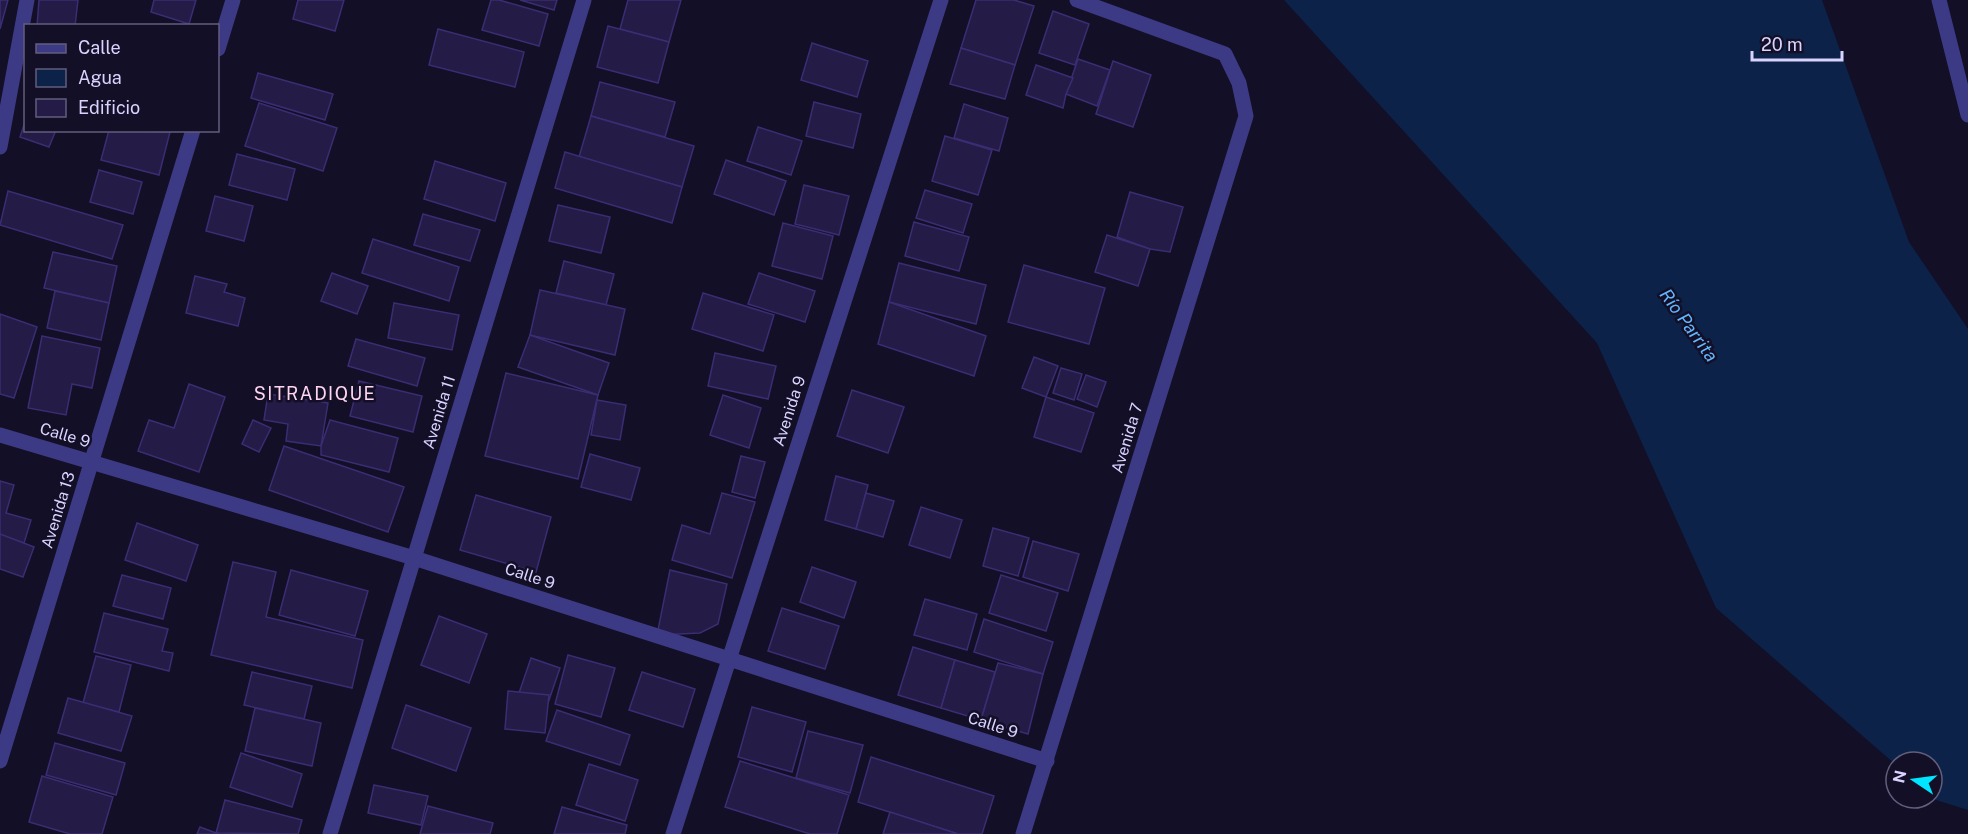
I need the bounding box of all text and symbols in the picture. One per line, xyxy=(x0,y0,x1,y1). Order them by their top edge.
legend xyxy=(24,24,219,132)
scale bar xyxy=(1752,24,1842,62)
text: 20 m xyxy=(1761,34,1803,55)
text: Calle xyxy=(78,37,121,58)
text: Agua xyxy=(78,67,122,88)
text: Edificio xyxy=(78,97,140,118)
water label: Río Parrita xyxy=(1656,285,1722,365)
street label: Avenida 11 xyxy=(419,373,459,451)
street label: Avenida 9 xyxy=(769,373,809,449)
district label: SITRADIQUE xyxy=(254,383,376,404)
street label: Avenida 7 xyxy=(1107,401,1147,475)
street label: Calle 9 xyxy=(38,419,92,451)
street label: Avenida 13 xyxy=(37,469,79,551)
street label: Calle 9 xyxy=(503,559,557,593)
street label: Calle 9 xyxy=(966,708,1020,742)
north arrow xyxy=(1884,750,1944,810)
text: N xyxy=(1889,769,1911,785)

